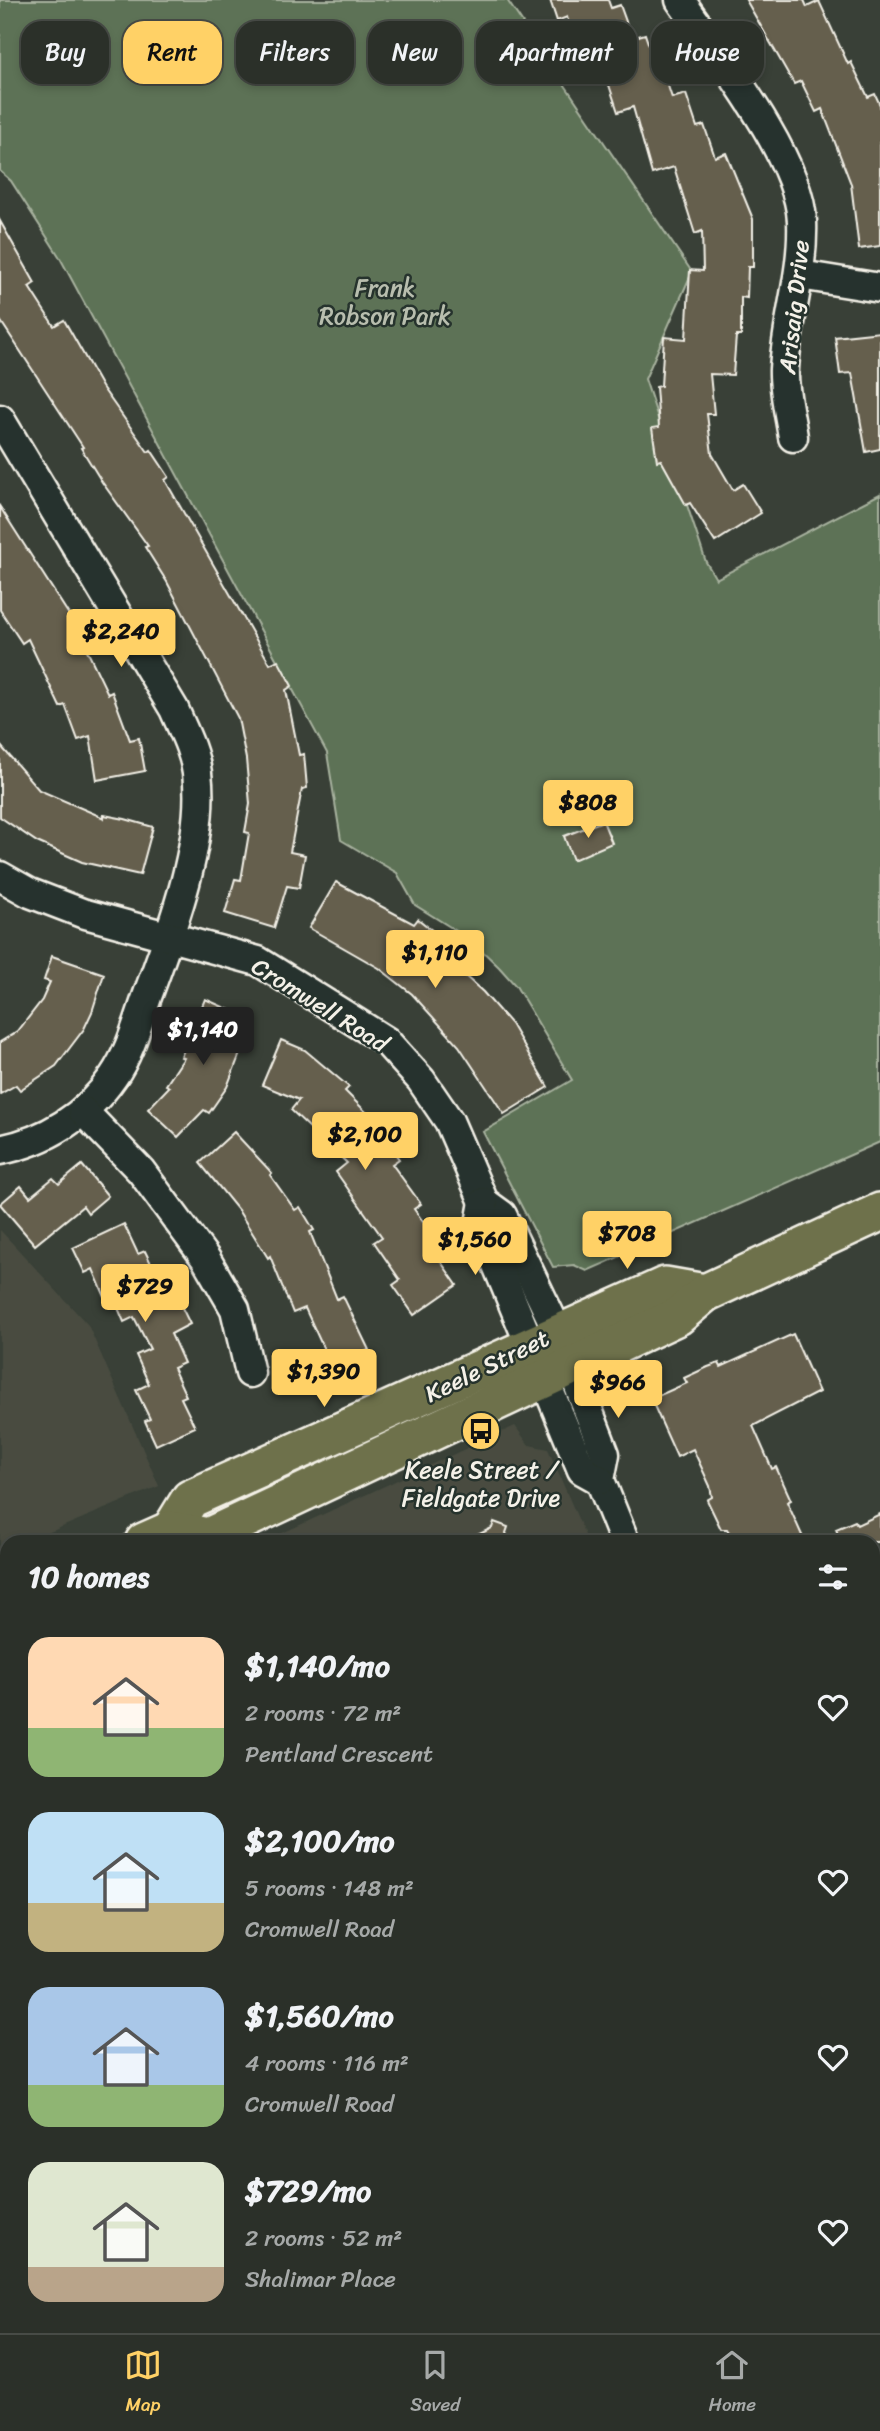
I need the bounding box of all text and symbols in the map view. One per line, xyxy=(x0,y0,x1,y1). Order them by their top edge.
chip: Buy xyxy=(21,21,109,84)
chip: Rent xyxy=(123,21,222,84)
chip: Filters xyxy=(236,21,354,84)
chip: New xyxy=(368,21,462,84)
chip: Apartment xyxy=(476,21,637,84)
chip: House xyxy=(651,21,764,84)
street label: Arisaig Drive xyxy=(766,238,822,377)
park label: Frank Robson Park xyxy=(319,267,451,337)
pin: $2,240 xyxy=(64,610,178,669)
text: $2,240 xyxy=(82,611,160,652)
pin: $808 xyxy=(547,780,629,840)
text: $808 xyxy=(559,782,617,823)
pin: $1,110 xyxy=(378,930,492,990)
text: $1,110 xyxy=(402,932,468,973)
street label: Cromwell Road xyxy=(243,946,398,1065)
pin: $1,140 xyxy=(146,1007,260,1067)
text: $1,140 xyxy=(168,1009,238,1050)
pin: $2,100 xyxy=(308,1112,422,1172)
text: $2,100 xyxy=(328,1114,402,1155)
pin: $708 xyxy=(586,1212,668,1271)
text: $708 xyxy=(598,1213,656,1254)
pin: $1,560 xyxy=(418,1218,532,1277)
text: $1,560 xyxy=(438,1219,512,1260)
pin: $729 xyxy=(104,1264,186,1324)
text: $729 xyxy=(117,1266,173,1307)
street label: Keele Street xyxy=(417,1318,557,1414)
pin: $1,390 xyxy=(267,1350,381,1409)
text: $1,390 xyxy=(288,1351,360,1392)
pin: $966 xyxy=(577,1360,659,1420)
text: $966 xyxy=(590,1362,646,1403)
bus stop icon: Keele Street / Fieldgate Drive xyxy=(460,1410,502,1452)
place label: Keele Street / Fieldgate Drive xyxy=(402,1449,561,1519)
text: 10 homes xyxy=(28,1550,149,1604)
icon: filters xyxy=(814,1558,852,1596)
text: $1,140/mo xyxy=(245,1639,390,1693)
icon: home xyxy=(84,1665,168,1749)
icon: heart xyxy=(814,1688,852,1726)
text: 2 rooms · 72 m² xyxy=(245,1693,401,1734)
text: Pentland Crescent xyxy=(245,1734,433,1775)
text: $2,100/mo xyxy=(245,1814,395,1868)
icon: home xyxy=(84,1840,168,1924)
icon: heart xyxy=(814,1863,852,1901)
text: 5 rooms · 148 m² xyxy=(245,1868,414,1909)
text: Cromwell Road xyxy=(245,1909,394,1950)
text: $1,560/mo xyxy=(245,1989,394,2043)
icon: home xyxy=(84,2015,168,2099)
icon: heart xyxy=(814,2038,852,2076)
text: 4 rooms · 116 m² xyxy=(245,2043,409,2084)
text: Cromwell Road xyxy=(245,2084,394,2125)
text: $729/mo xyxy=(245,2164,371,2218)
icon: home xyxy=(84,2190,168,2274)
icon: heart xyxy=(814,2213,852,2251)
text: 2 rooms · 52 m² xyxy=(245,2218,402,2259)
text: Shalimar Place xyxy=(245,2259,396,2300)
tab: Map xyxy=(124,2346,162,2421)
tab: Saved xyxy=(410,2346,460,2421)
tab: Home xyxy=(708,2346,756,2421)

